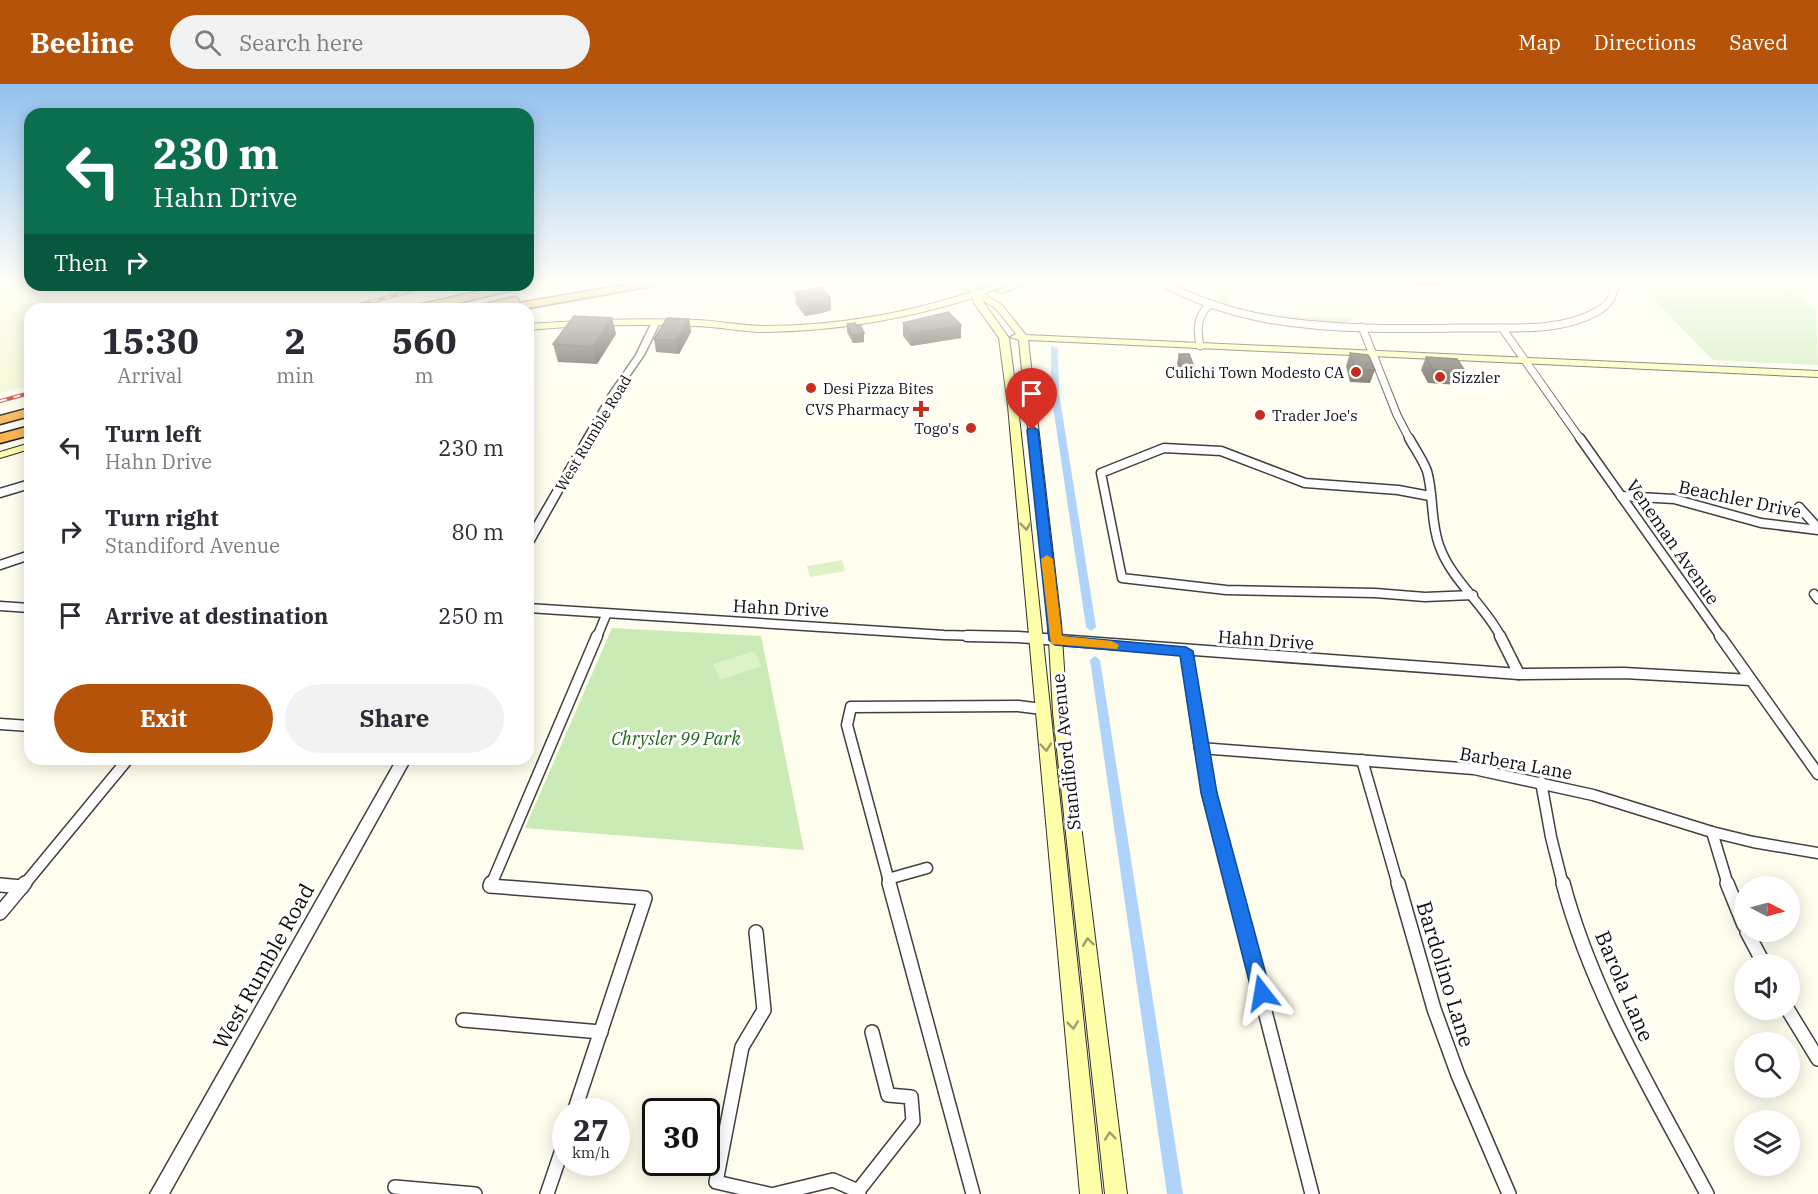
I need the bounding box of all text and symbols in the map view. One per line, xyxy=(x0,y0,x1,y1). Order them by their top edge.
search box xyxy=(170,15,590,69)
text: Beeline xyxy=(30,24,134,61)
icon: search xyxy=(191,26,224,59)
text: Search here xyxy=(239,28,363,57)
text: Map xyxy=(1518,28,1561,56)
text: Directions xyxy=(1594,28,1696,56)
text: Saved xyxy=(1729,28,1788,56)
text: 230 m xyxy=(153,126,279,181)
icon: left xyxy=(54,132,132,210)
text: Hahn Drive xyxy=(153,179,298,214)
icon: right xyxy=(120,246,153,279)
text: Then xyxy=(54,248,108,277)
text: 15:30 xyxy=(101,317,199,364)
text: 2 xyxy=(284,317,306,364)
text: 560 xyxy=(392,317,457,364)
text: Arrival xyxy=(118,362,183,389)
text: min xyxy=(276,362,314,389)
text: m xyxy=(415,362,434,389)
place label: Culichi Town Modesto CA xyxy=(1165,363,1345,382)
marker: Culichi Town Modesto CA xyxy=(1349,365,1363,379)
pin xyxy=(1006,368,1057,430)
place label: Sizzler xyxy=(1452,368,1500,387)
marker: Sizzler xyxy=(1433,370,1447,384)
street label: West Rumble Road xyxy=(551,371,635,495)
icon: arrive xyxy=(1015,377,1048,410)
place label: Desi Pizza Bites xyxy=(823,379,934,398)
marker: Desi Pizza Bites xyxy=(804,381,818,395)
place label: CVS Pharmacy xyxy=(805,400,909,419)
marker: CVS Pharmacy xyxy=(914,402,928,416)
place label: Trader Joe's xyxy=(1272,406,1358,425)
marker: Trader Joe's xyxy=(1253,408,1267,422)
text: Turn left xyxy=(105,419,201,448)
place label: Togo's xyxy=(914,419,959,438)
marker: Togo's xyxy=(964,421,978,435)
icon: left xyxy=(54,431,87,464)
text: 230 m xyxy=(438,433,504,462)
text: Hahn Drive xyxy=(105,448,212,475)
street label: Veneman Avenue xyxy=(1621,475,1725,609)
street label: Beachler Drive xyxy=(1677,475,1803,523)
text: Turn right xyxy=(105,503,219,532)
icon: right xyxy=(54,515,87,548)
text: 80 m xyxy=(452,517,504,546)
one-way arrow xyxy=(1019,521,1032,530)
text: Standiford Avenue xyxy=(105,532,280,559)
street label: Hahn Drive xyxy=(732,594,830,622)
icon: arrive xyxy=(54,599,87,632)
text: Arrive at destination xyxy=(105,601,328,630)
text: 250 m xyxy=(438,601,504,630)
street label: Hahn Drive xyxy=(1217,625,1315,655)
street label: Standiford Avenue xyxy=(1046,673,1086,831)
button: Exit xyxy=(54,684,273,753)
button: Share xyxy=(285,684,504,753)
park label: Chrysler 99 Park xyxy=(611,727,741,750)
street label: Barbera Lane xyxy=(1458,742,1574,784)
one-way arrow xyxy=(1039,743,1052,752)
north arrow xyxy=(1734,876,1800,942)
map controls xyxy=(1734,876,1800,1176)
street label: West Rumble Road xyxy=(206,878,320,1054)
street label: Bardolino Lane xyxy=(1411,898,1481,1050)
street label: Barola Lane xyxy=(1589,926,1661,1046)
one-way arrow xyxy=(1082,938,1095,947)
button: sound xyxy=(1734,954,1800,1020)
position arrow xyxy=(1230,961,1294,1025)
one-way arrow xyxy=(1066,1020,1079,1029)
button: search xyxy=(1734,1032,1800,1098)
speed limit sign: 30 xyxy=(642,1098,720,1176)
text: 27 xyxy=(573,1110,609,1149)
button: layers xyxy=(1734,1110,1800,1176)
one-way arrow xyxy=(1104,1131,1117,1140)
text: km/h xyxy=(572,1143,610,1162)

